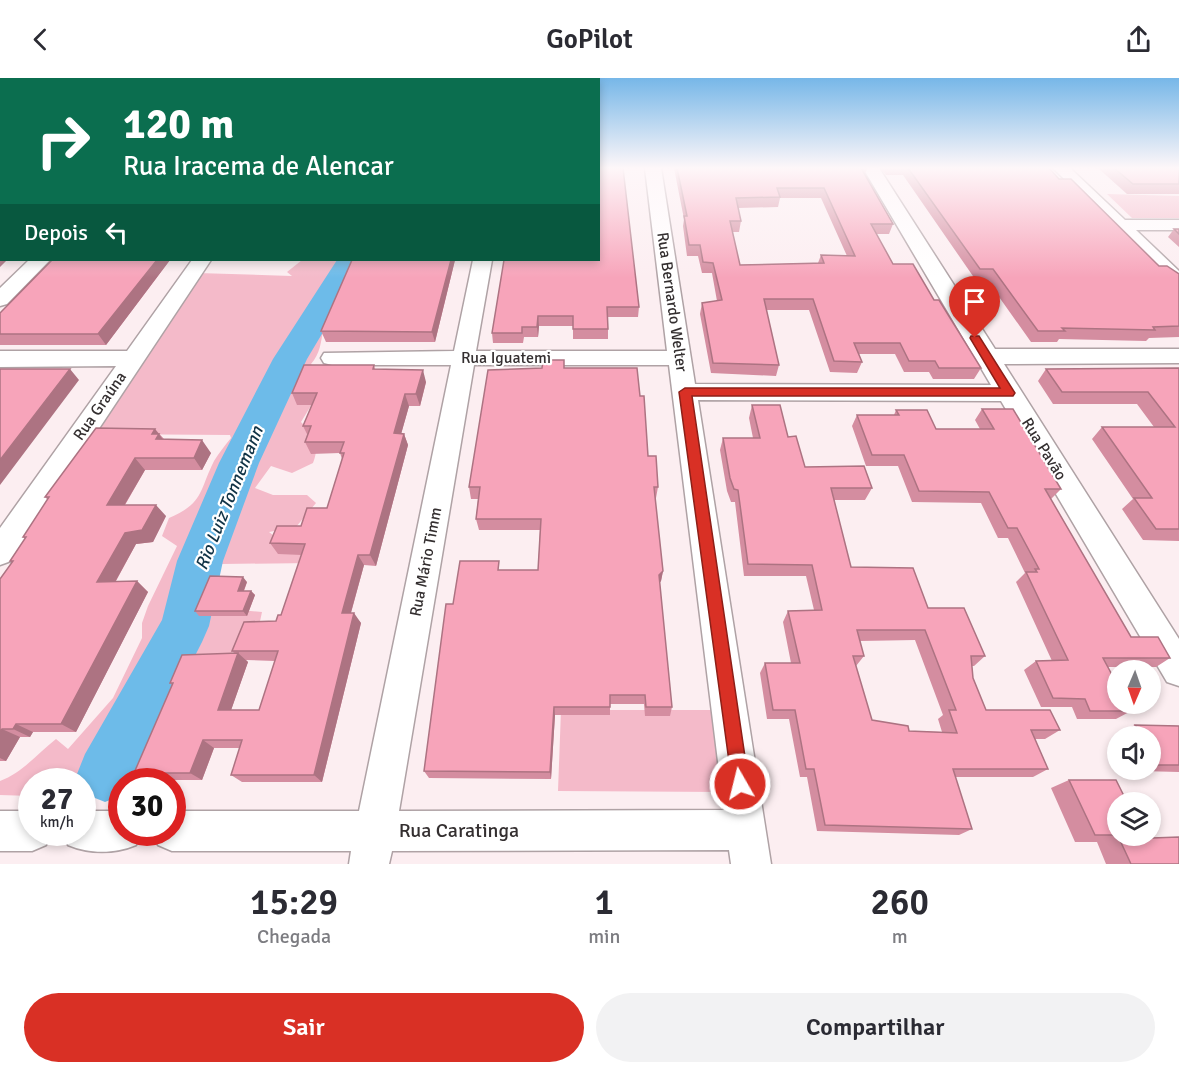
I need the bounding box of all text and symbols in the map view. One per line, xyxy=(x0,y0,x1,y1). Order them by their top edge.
icon: back xyxy=(24,23,57,56)
text: GoPilot xyxy=(546,23,633,56)
icon: share xyxy=(1122,23,1155,56)
text: 120 m xyxy=(123,99,234,150)
icon: right xyxy=(24,102,102,180)
text: Rua Iracema de Alencar xyxy=(123,150,394,183)
icon: left xyxy=(100,216,133,249)
text: Depois xyxy=(24,219,88,246)
street label: Rua Bernardo Welter xyxy=(652,231,692,373)
pin xyxy=(949,276,1000,338)
icon: arrive xyxy=(958,285,991,318)
street label: Rua Iguatemi xyxy=(461,348,551,368)
street label: Rua Graúna xyxy=(69,368,131,444)
street label: Rua Pavão xyxy=(1017,414,1071,484)
water label: Rio Luiz Tonnemann xyxy=(190,422,268,573)
street label: Rua Mário Timm xyxy=(406,506,446,618)
north arrow xyxy=(1107,660,1161,714)
map controls xyxy=(1107,660,1161,846)
button: sound xyxy=(1107,726,1161,780)
position arrow xyxy=(708,752,772,816)
speed limit sign: 30 xyxy=(108,768,186,846)
text: 27 xyxy=(41,781,73,818)
button: layers xyxy=(1107,792,1161,846)
text: km/h xyxy=(40,813,74,831)
street label: Rua Caratinga xyxy=(399,818,519,843)
text: 15:29 xyxy=(250,880,338,925)
text: 1 xyxy=(595,880,614,925)
text: 260 xyxy=(871,880,929,925)
text: Chegada xyxy=(257,924,331,949)
text: min xyxy=(588,924,620,949)
text: m xyxy=(892,924,908,949)
button: Sair xyxy=(24,993,584,1062)
button: Compartilhar xyxy=(596,993,1155,1062)

